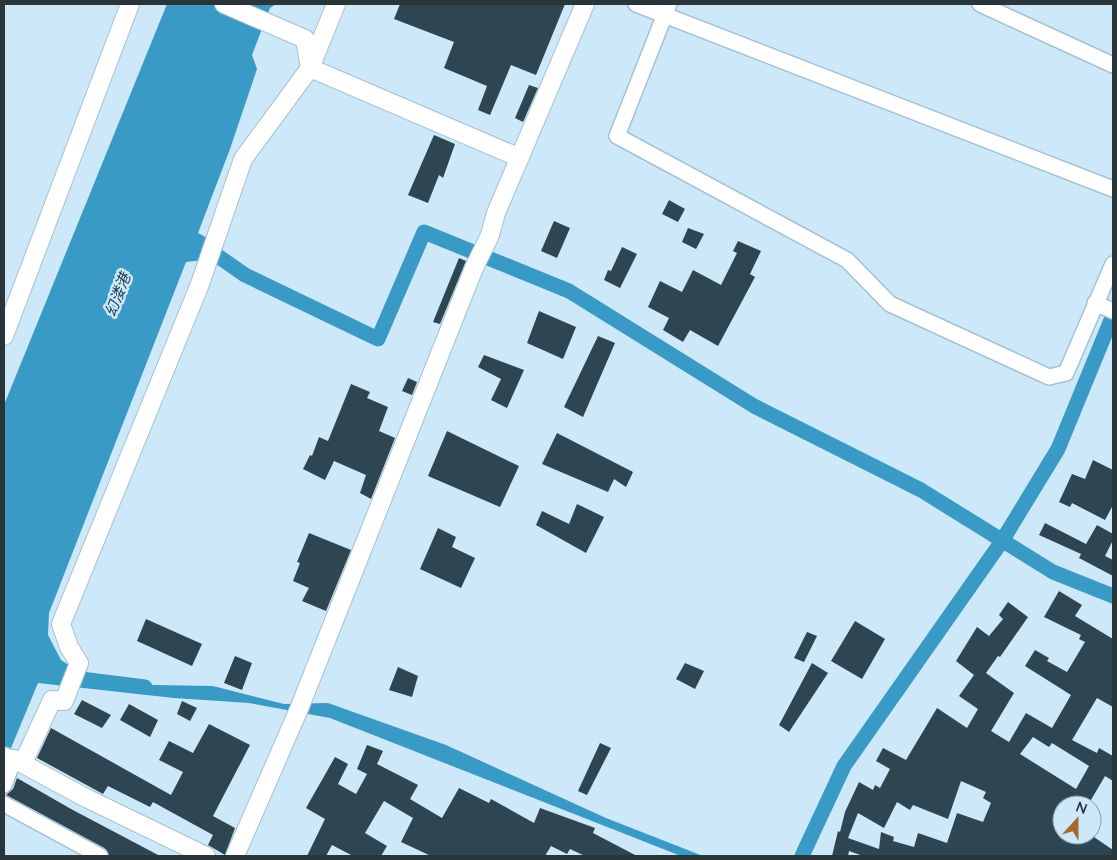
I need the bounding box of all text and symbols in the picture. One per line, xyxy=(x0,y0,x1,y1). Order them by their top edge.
water label: 幻溇港 xyxy=(101,269,134,319)
north arrow xyxy=(1052,795,1102,845)
text: N xyxy=(1074,798,1090,817)

